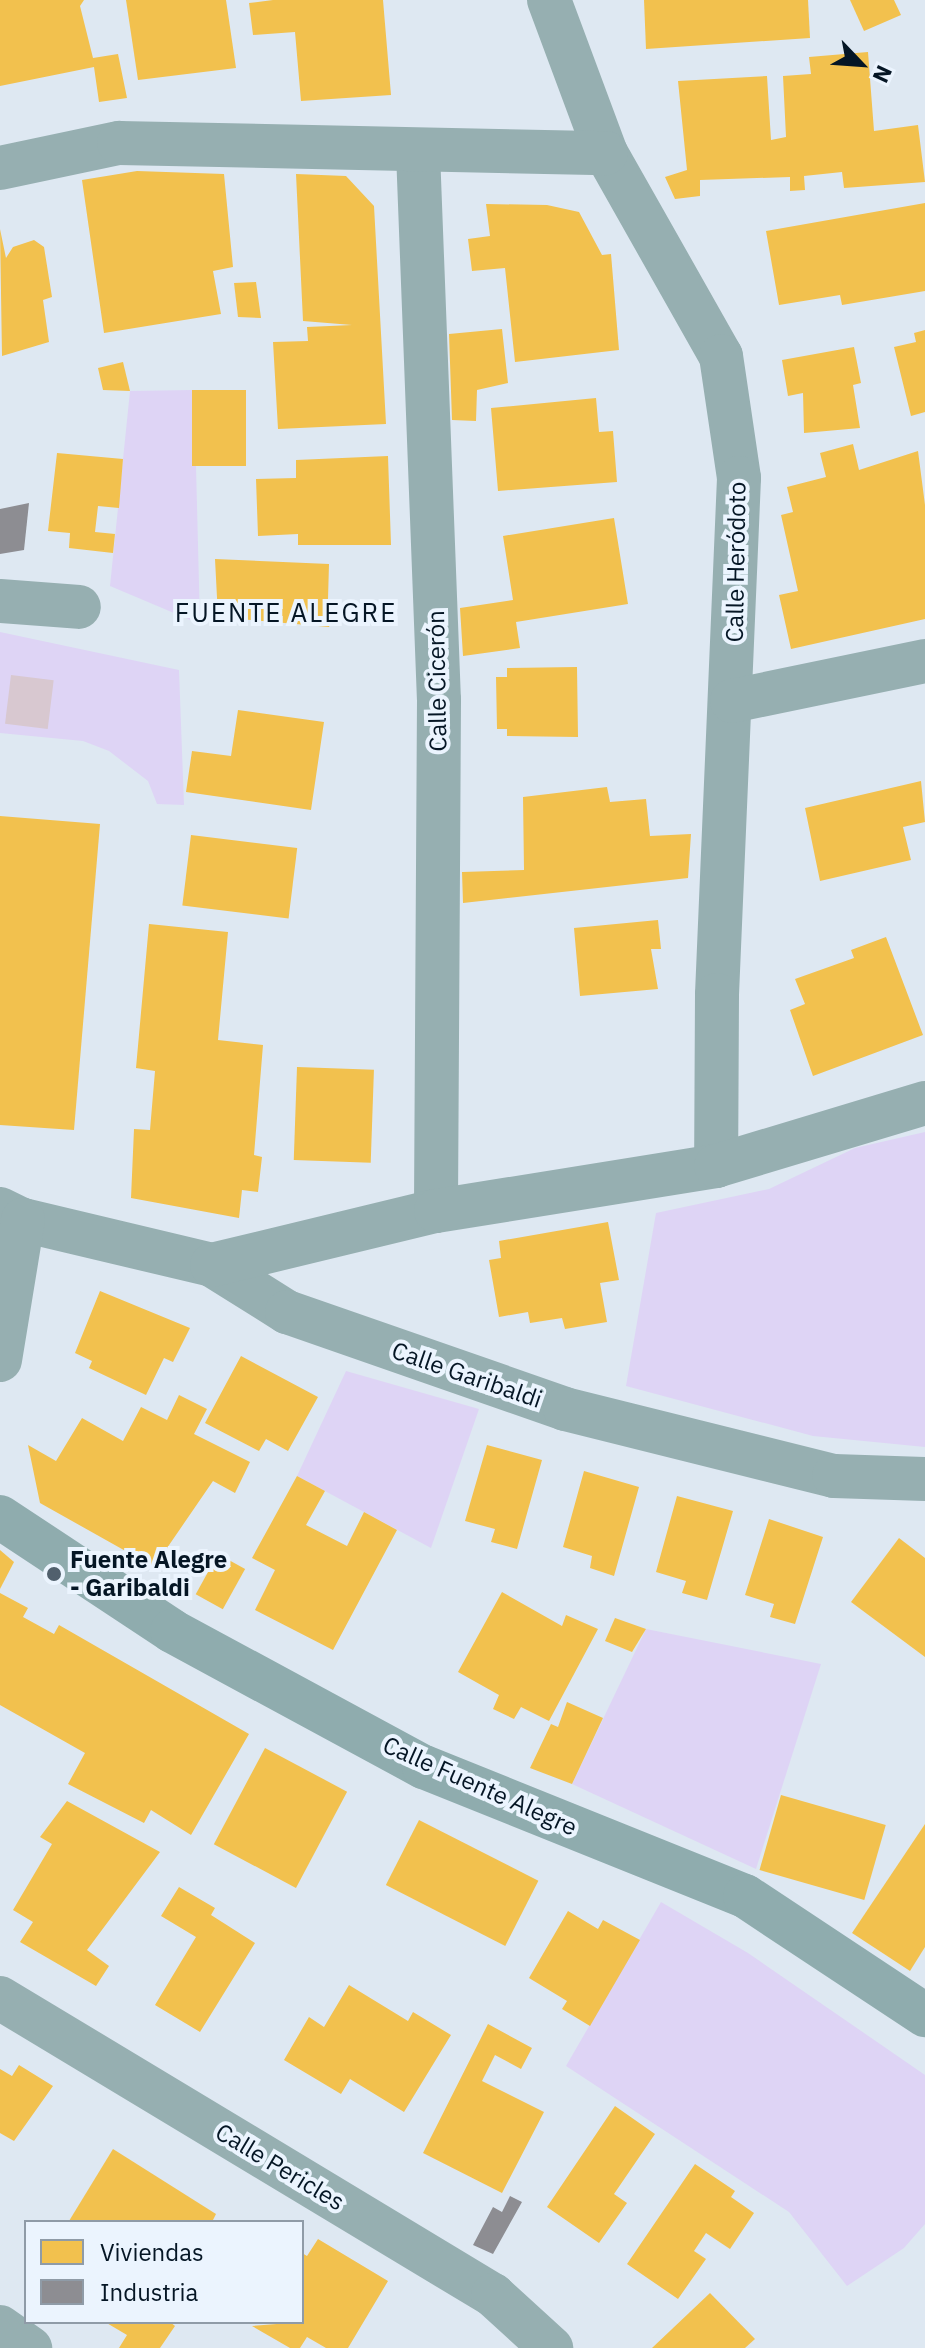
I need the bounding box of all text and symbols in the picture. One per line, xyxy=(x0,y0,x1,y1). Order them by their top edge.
north arrow xyxy=(821,24,901,104)
text: N xyxy=(867,61,900,88)
street label: Calle Heródoto xyxy=(720,481,752,643)
district label: FUENTE ALEGRE xyxy=(175,597,397,629)
street label: Calle Cicerón xyxy=(421,610,453,752)
street label: Calle Garibaldi xyxy=(388,1336,546,1414)
place label: Fuente Alegre - Garibaldi xyxy=(70,1546,227,1602)
marker: Fuente Alegre - Garibaldi xyxy=(45,1565,63,1583)
street label: Calle Fuente Alegre xyxy=(378,1730,582,1842)
street label: Calle Pericles xyxy=(210,2117,350,2217)
legend xyxy=(24,2220,304,2324)
text: Viviendas xyxy=(100,2236,204,2268)
text: Industria xyxy=(100,2276,198,2308)

